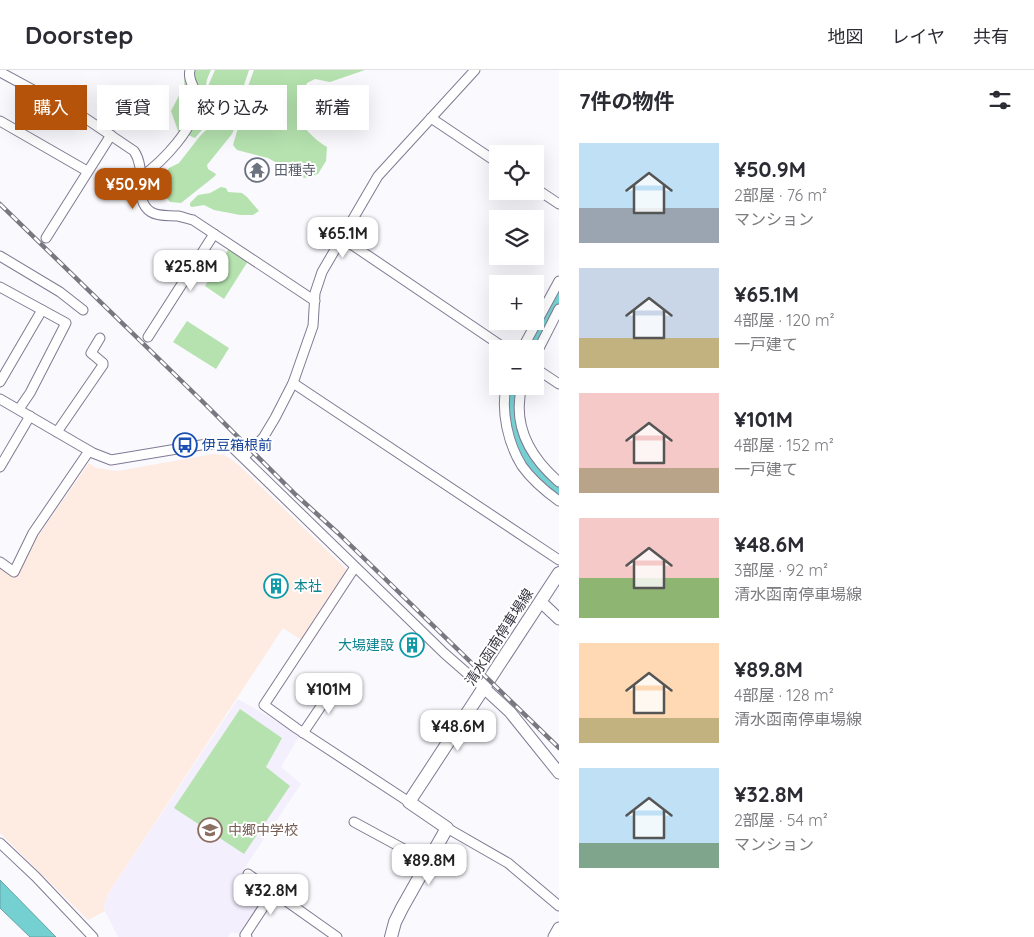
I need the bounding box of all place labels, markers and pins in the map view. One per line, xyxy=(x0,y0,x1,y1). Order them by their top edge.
temple icon: 田種寺 xyxy=(244,157,270,183)
place label: 田種寺 xyxy=(274,161,316,179)
pin: ¥50.9M xyxy=(92,168,174,210)
pin: ¥65.1M xyxy=(302,216,384,259)
pin: ¥25.8M xyxy=(150,250,232,292)
bus stop icon: 伊豆箱根前 xyxy=(172,432,198,458)
place label: 伊豆箱根前 xyxy=(202,436,272,454)
building icon: 本社 xyxy=(263,573,289,599)
place label: 本社 xyxy=(294,577,322,595)
building icon: 大場建設 xyxy=(399,632,425,658)
place label: 大場建設 xyxy=(338,636,394,654)
pin: ¥101M xyxy=(294,672,364,715)
pin: ¥48.6M xyxy=(417,710,499,752)
school or university icon: 中郷中学校 xyxy=(197,817,223,843)
place label: 中郷中学校 xyxy=(228,821,298,839)
pin: ¥89.8M xyxy=(388,844,470,886)
pin: ¥32.8M xyxy=(230,874,312,916)

